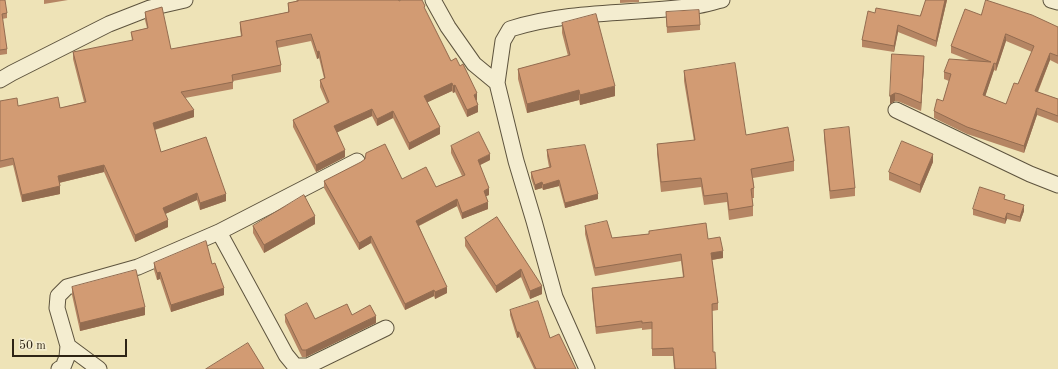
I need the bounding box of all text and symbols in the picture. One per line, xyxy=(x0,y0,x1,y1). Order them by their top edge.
scale bar xyxy=(14,331,129,357)
text: 50 m xyxy=(19,340,46,352)

